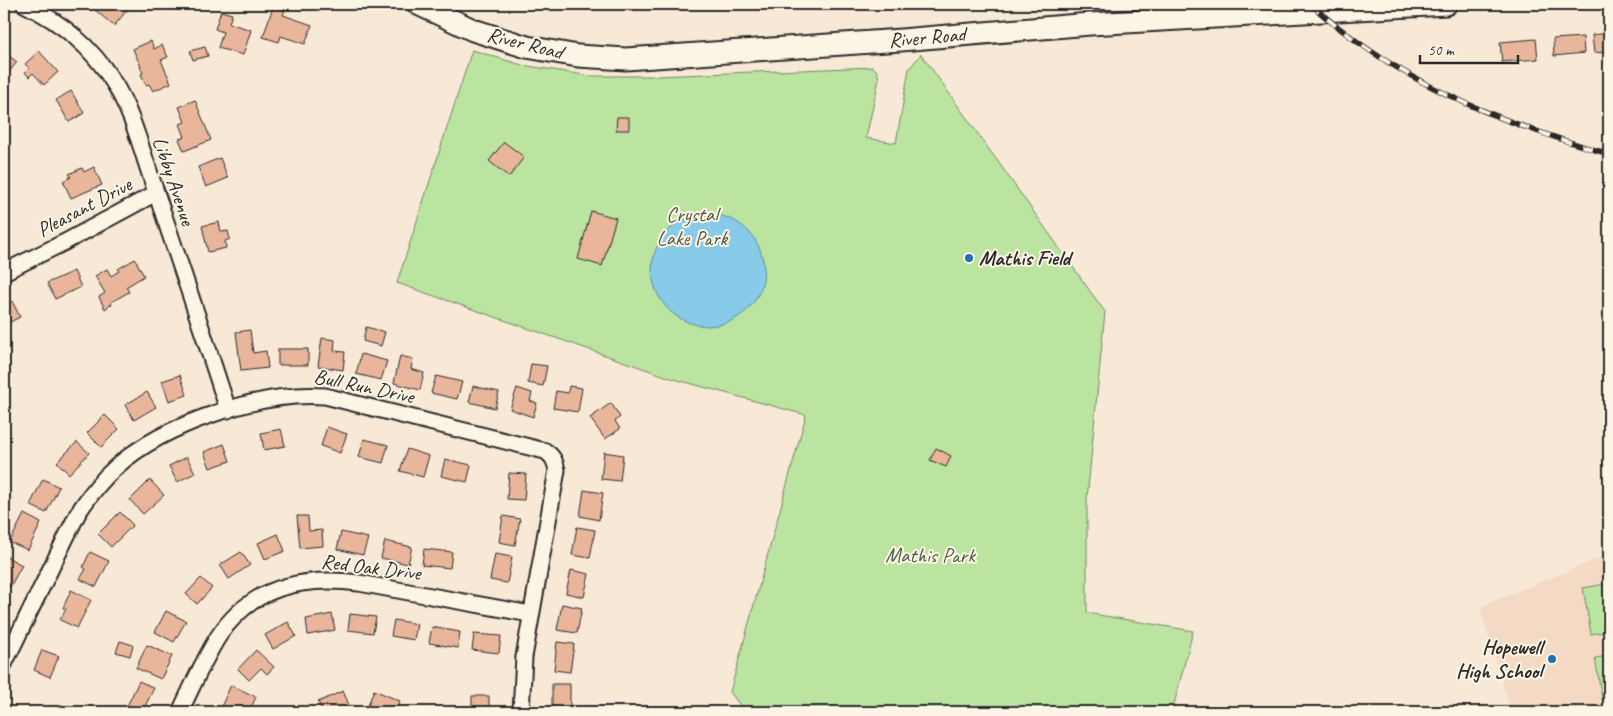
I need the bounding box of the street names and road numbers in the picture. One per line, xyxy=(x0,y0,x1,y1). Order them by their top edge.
street label: River Road xyxy=(887,20,969,53)
street label: River Road xyxy=(484,21,568,66)
street label: Libby Avenue xyxy=(147,133,202,230)
street label: Pleasant Drive xyxy=(32,171,137,243)
street label: Bull Run Drive xyxy=(312,363,418,410)
street label: Red Oak Drive xyxy=(320,548,424,586)

